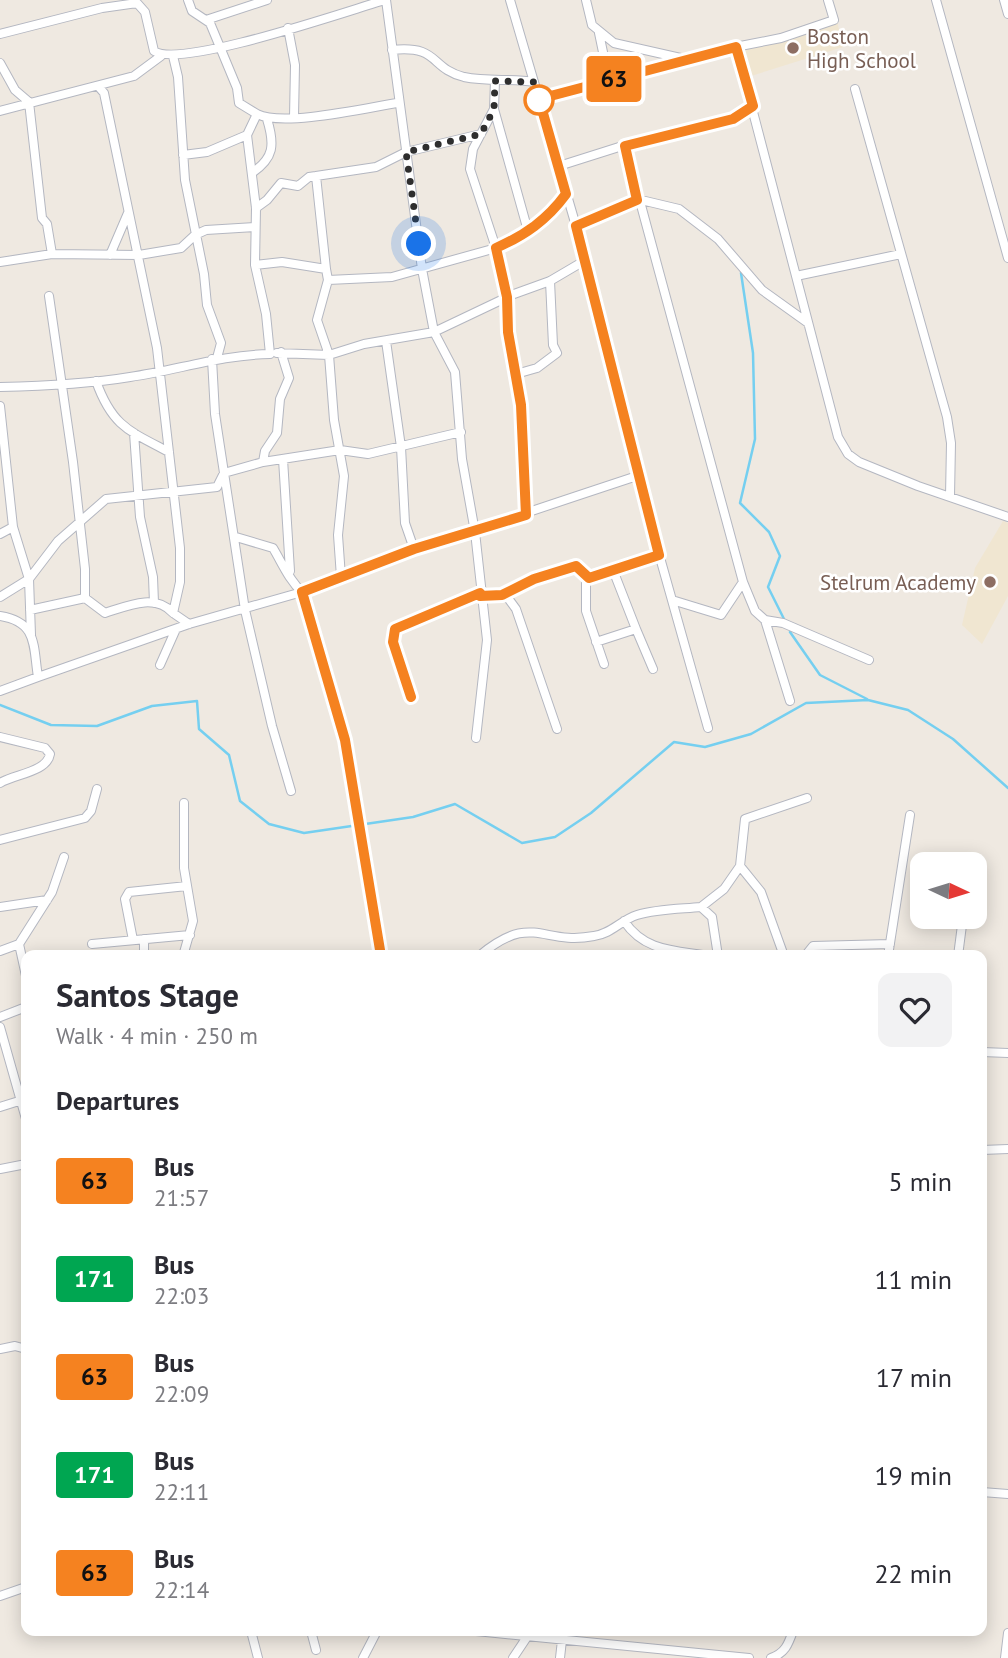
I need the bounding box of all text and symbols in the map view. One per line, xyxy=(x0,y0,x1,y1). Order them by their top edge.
place label: Boston High School xyxy=(807,23,916,74)
marker: Boston High School xyxy=(785,40,801,56)
line badge: 63 xyxy=(582,56,646,102)
text: 63 xyxy=(600,63,628,94)
unlabelled marker xyxy=(524,85,554,115)
your location xyxy=(401,226,436,261)
place label: Stelrum Academy xyxy=(820,569,976,596)
marker: Stelrum Academy xyxy=(982,574,998,590)
north arrow xyxy=(910,852,987,929)
map controls xyxy=(910,852,987,929)
text: Santos Stage xyxy=(56,973,239,1016)
button: heart xyxy=(878,973,952,1047)
text: Walk · 4 min · 250 m xyxy=(56,1021,258,1050)
text: Departures xyxy=(56,1084,179,1117)
text: Bus xyxy=(154,1150,194,1183)
text: 63 xyxy=(81,1165,108,1196)
text: 5 min xyxy=(889,1165,952,1198)
text: 21:57 xyxy=(154,1183,209,1212)
text: Bus xyxy=(154,1248,194,1281)
text: 171 xyxy=(74,1263,115,1294)
text: 11 min xyxy=(874,1263,952,1296)
text: 22:03 xyxy=(154,1281,209,1310)
text: Bus xyxy=(154,1346,194,1379)
text: 63 xyxy=(81,1361,108,1392)
text: 17 min xyxy=(876,1361,952,1394)
text: 22:09 xyxy=(154,1379,209,1408)
text: Bus xyxy=(154,1444,194,1477)
text: 171 xyxy=(74,1459,115,1490)
text: 19 min xyxy=(874,1459,952,1492)
text: 22:11 xyxy=(154,1477,209,1506)
text: Bus xyxy=(154,1542,194,1575)
text: 63 xyxy=(81,1557,108,1588)
text: 22 min xyxy=(874,1557,952,1590)
text: 22:14 xyxy=(154,1575,209,1604)

